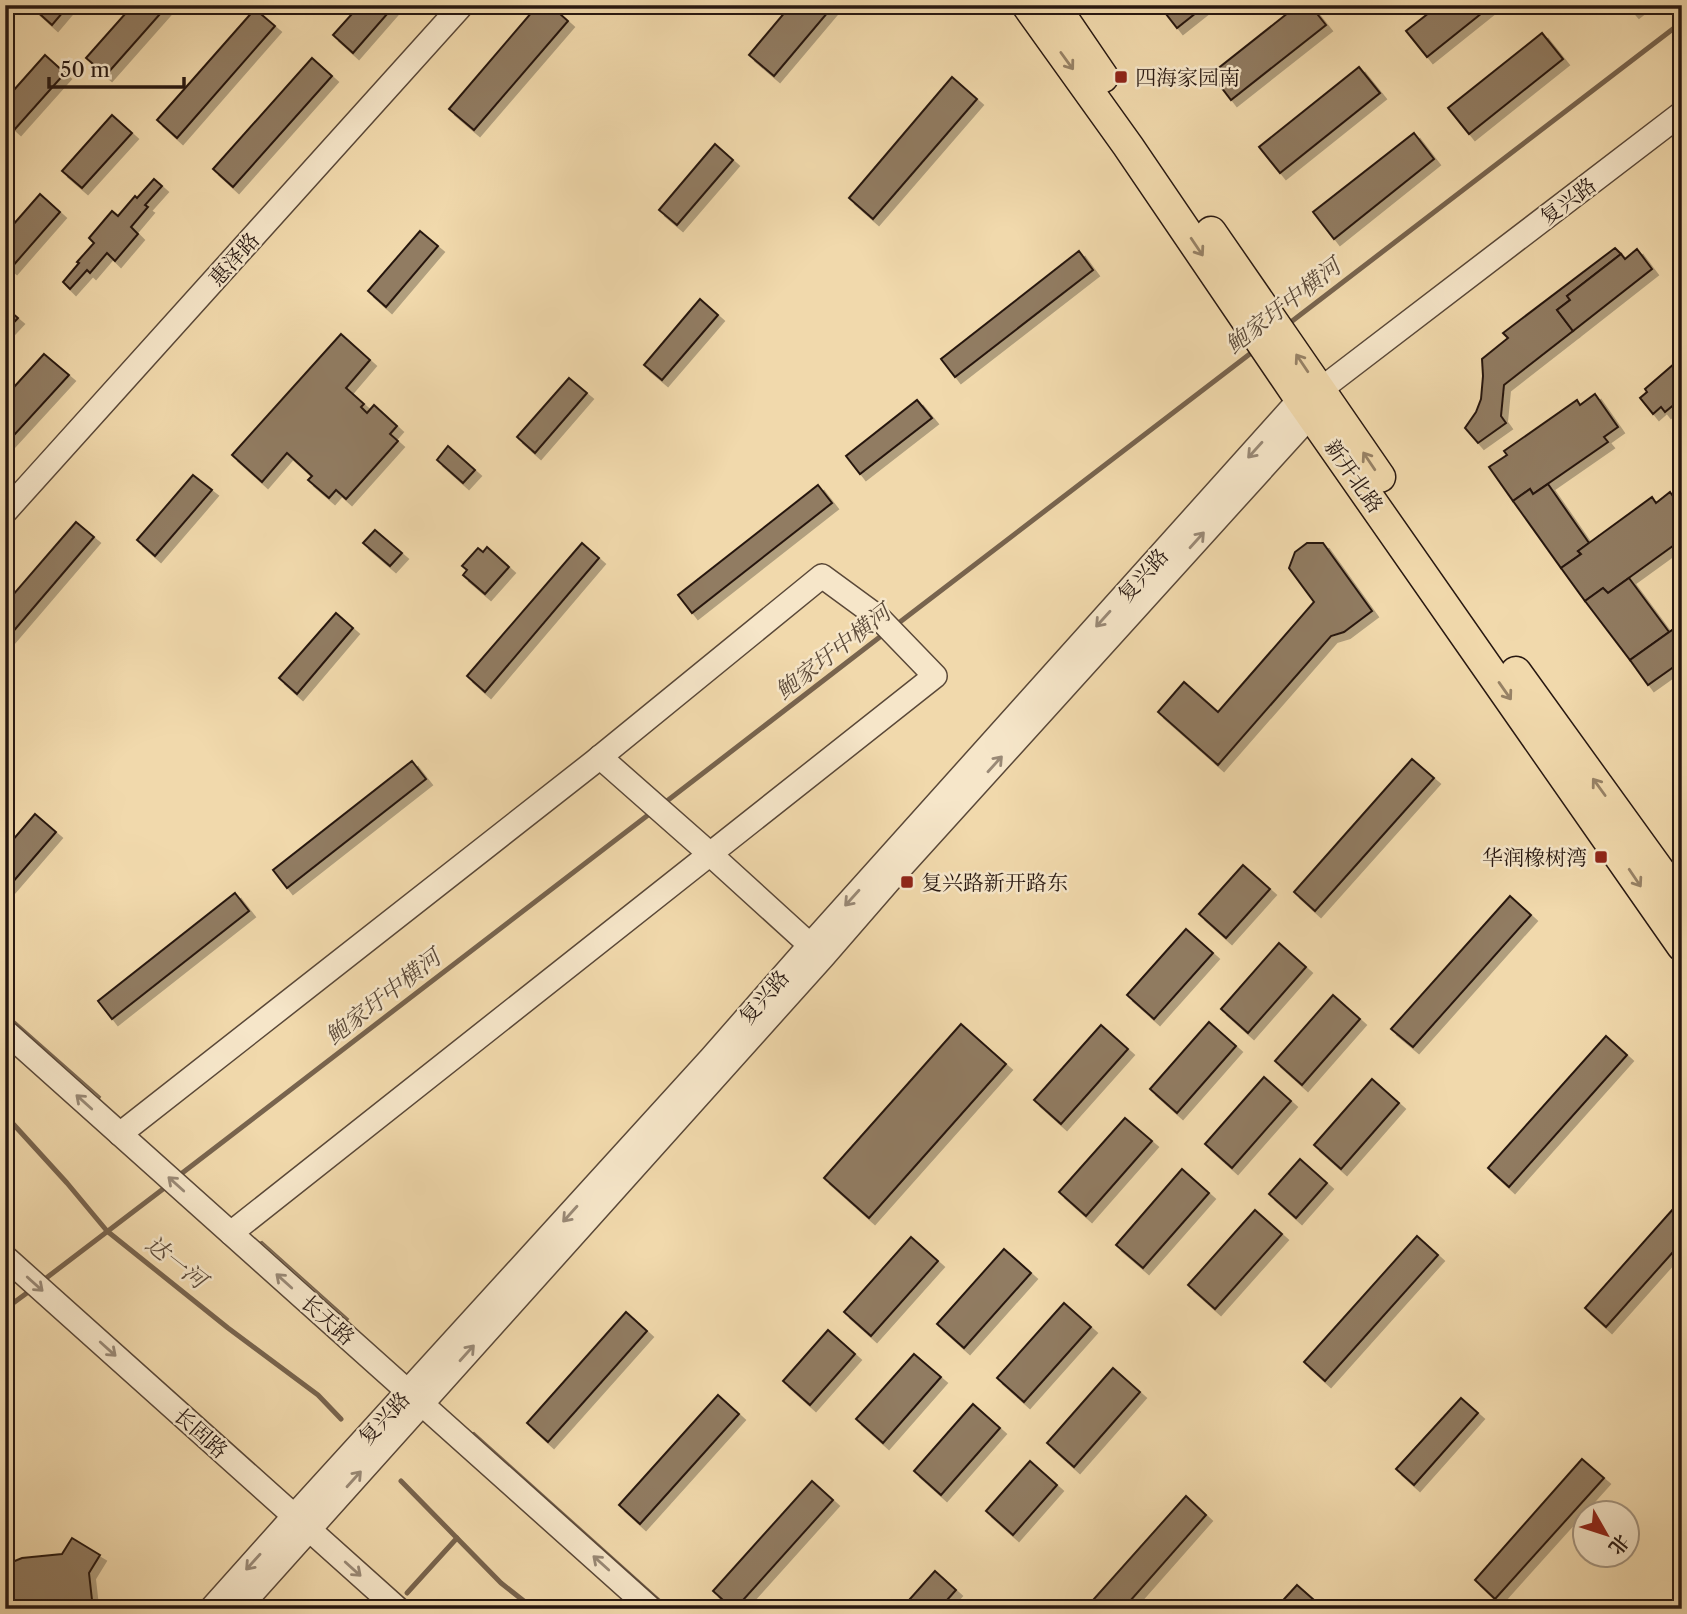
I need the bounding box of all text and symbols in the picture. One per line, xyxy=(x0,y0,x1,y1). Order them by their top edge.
scale bar xyxy=(49,46,184,90)
one-way arrow xyxy=(1060,51,1074,70)
text: 50 m xyxy=(60,57,110,82)
place label: 四海家园南 xyxy=(1135,65,1240,90)
marker: 四海家园南 xyxy=(1113,69,1129,85)
street label: 复兴路 xyxy=(1535,172,1601,230)
street label: 惠泽路 xyxy=(204,227,264,291)
one-way arrow xyxy=(1190,237,1204,257)
water label: 鲍家圩中横河 xyxy=(1220,250,1349,360)
one-way arrow xyxy=(1295,354,1309,373)
street label: 新开北路 xyxy=(1320,434,1388,518)
one-way arrow xyxy=(1246,441,1263,458)
one-way arrow xyxy=(1362,452,1376,471)
one-way arrow xyxy=(1189,531,1205,549)
street label: 复兴路 xyxy=(1113,543,1173,607)
water label: 鲍家圩中横河 xyxy=(770,596,899,706)
one-way arrow xyxy=(1094,610,1111,627)
one-way arrow xyxy=(1498,681,1512,700)
one-way arrow xyxy=(987,755,1003,773)
one-way arrow xyxy=(1592,778,1606,797)
place label: 华润橡树湾 xyxy=(1482,845,1587,870)
marker: 华润橡树湾 xyxy=(1593,849,1609,865)
one-way arrow xyxy=(1628,868,1642,887)
place label: 复兴路新开路东 xyxy=(921,870,1068,895)
marker: 复兴路新开路东 xyxy=(899,874,915,890)
one-way arrow xyxy=(844,889,860,907)
water label: 鲍家圩中横河 xyxy=(320,941,449,1051)
street label: 复兴路 xyxy=(734,965,794,1029)
one-way arrow xyxy=(75,1094,93,1110)
one-way arrow xyxy=(167,1176,185,1192)
one-way arrow xyxy=(562,1204,578,1222)
water label: 达一河 xyxy=(140,1230,215,1297)
one-way arrow xyxy=(275,1273,293,1289)
one-way arrow xyxy=(26,1276,44,1292)
street label: 长天路 xyxy=(296,1290,360,1350)
one-way arrow xyxy=(99,1341,116,1358)
one-way arrow xyxy=(459,1345,476,1362)
street label: 复兴路 xyxy=(353,1386,415,1450)
street label: 长固路 xyxy=(169,1403,233,1463)
one-way arrow xyxy=(346,1470,362,1488)
north arrow xyxy=(1572,1498,1642,1568)
text: 北 xyxy=(1604,1530,1634,1559)
one-way arrow xyxy=(244,1553,261,1570)
one-way arrow xyxy=(592,1555,610,1571)
one-way arrow xyxy=(344,1561,362,1577)

